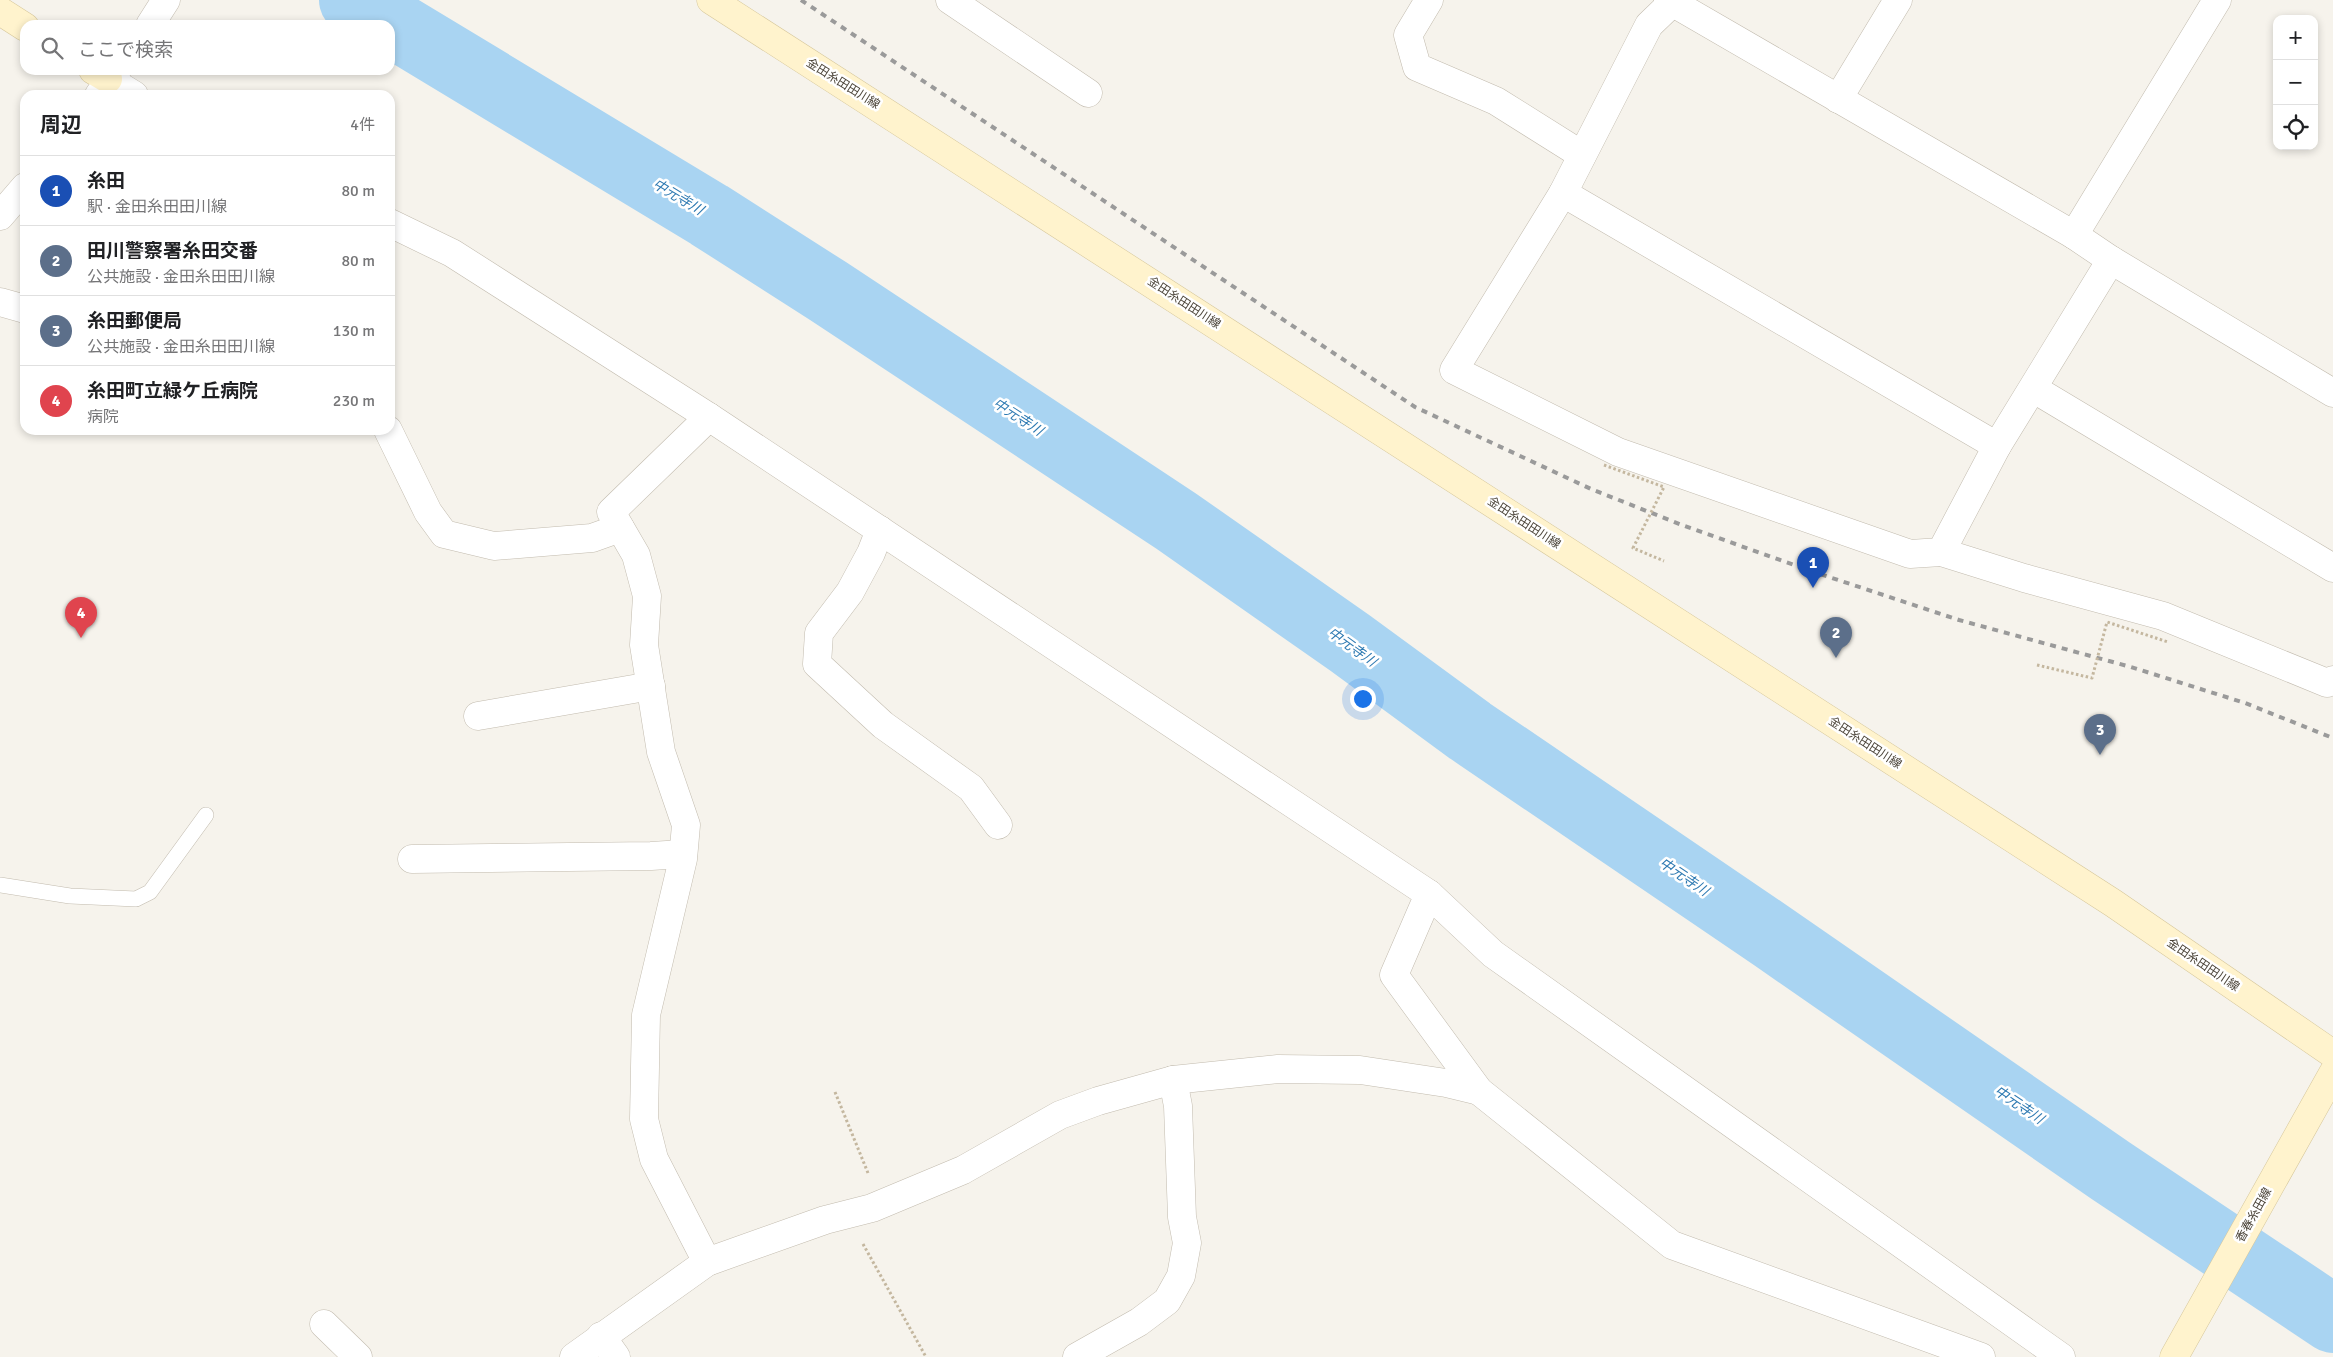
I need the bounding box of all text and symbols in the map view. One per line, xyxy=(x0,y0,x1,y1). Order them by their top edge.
map controls xyxy=(2273,15,2318,150)
button: + xyxy=(2273,15,2318,60)
search box xyxy=(20,20,395,75)
icon: search xyxy=(38,34,66,62)
text: ここで検索 xyxy=(78,38,173,62)
street label: 金田糸田田川線 xyxy=(803,55,883,113)
button: − xyxy=(2273,60,2318,105)
button: locate xyxy=(2273,105,2318,150)
text: 周辺 xyxy=(40,112,82,138)
text: 4件 xyxy=(350,115,375,135)
text: 糸田 xyxy=(87,169,125,193)
water label: 中元寺川 xyxy=(650,175,708,220)
text: 1 xyxy=(52,181,60,201)
text: 80 m xyxy=(341,181,375,201)
text: 駅 · 金田糸田田川線 xyxy=(87,197,227,217)
text: 田川警察署糸田交番 xyxy=(87,239,258,263)
text: 2 xyxy=(52,251,60,271)
text: 80 m xyxy=(341,251,375,271)
text: 公共施設 · 金田糸田田川線 xyxy=(87,267,275,287)
street label: 金田糸田田川線 xyxy=(1145,274,1223,332)
text: 糸田郵便局 xyxy=(87,309,182,333)
text: 3 xyxy=(52,321,60,341)
text: 130 m xyxy=(333,321,375,341)
text: 公共施設 · 金田糸田田川線 xyxy=(87,337,275,357)
text: 糸田町立緑ケ丘病院 xyxy=(87,379,258,403)
text: 4 xyxy=(52,391,60,411)
text: 230 m xyxy=(333,391,375,411)
water label: 中元寺川 xyxy=(990,395,1048,440)
text: 病院 xyxy=(87,407,119,427)
street label: 金田糸田田川線 xyxy=(1485,494,1563,552)
pin: 1 xyxy=(1797,547,1829,588)
pin: 4 xyxy=(65,597,97,638)
pin: 2 xyxy=(1820,617,1852,658)
water label: 中元寺川 xyxy=(1324,624,1381,672)
your location xyxy=(1350,686,1376,712)
street label: 金田糸田田川線 xyxy=(1826,714,1904,772)
pin: 3 xyxy=(2084,714,2116,755)
water label: 中元寺川 xyxy=(1656,854,1714,901)
street label: 金田糸田田川線 xyxy=(2164,935,2242,995)
water label: 中元寺川 xyxy=(1991,1082,2049,1129)
street label: 香春糸田線 xyxy=(2233,1185,2275,1245)

